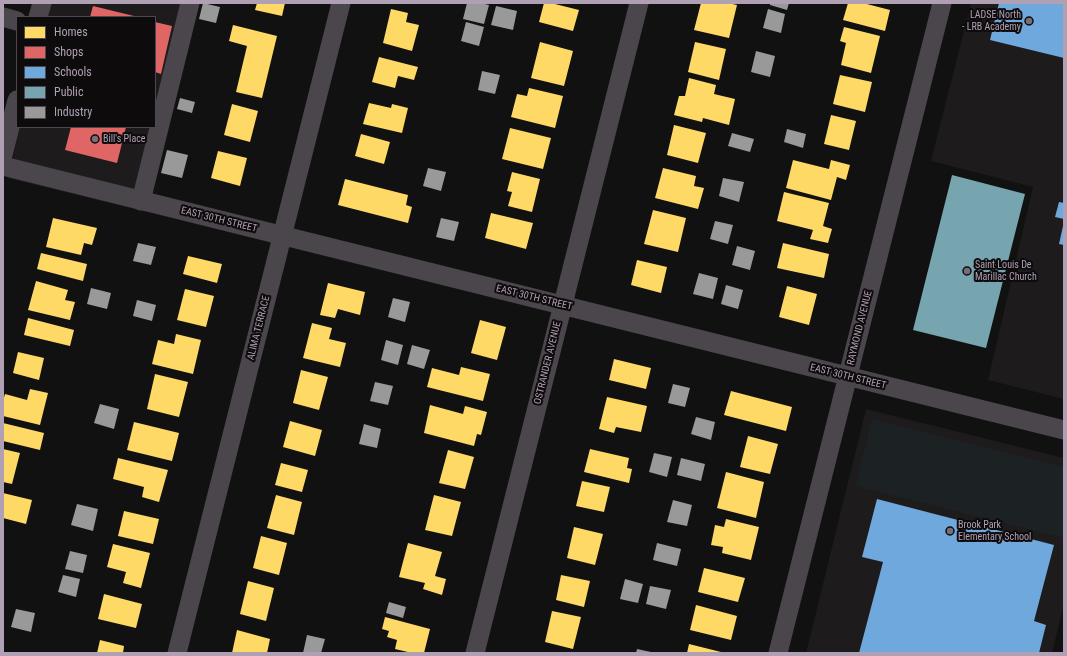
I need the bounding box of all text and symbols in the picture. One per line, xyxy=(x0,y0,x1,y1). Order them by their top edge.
place label: LADSE North - LRB Academy xyxy=(962,9,1021,32)
legend xyxy=(16,16,156,128)
marker: LADSE North - LRB Academy xyxy=(1024,16,1034,26)
text: Homes xyxy=(54,25,88,39)
text: Shops xyxy=(54,45,83,59)
text: Schools xyxy=(54,65,92,79)
text: Public xyxy=(54,85,83,99)
text: Industry xyxy=(54,105,92,119)
place label: Bill's Place xyxy=(103,133,145,145)
marker: Bill's Place xyxy=(90,134,100,144)
street label: EAST 30TH STREET xyxy=(180,205,258,235)
place label: Saint Louis De Marillac Church xyxy=(975,259,1037,282)
marker: Saint Louis De Marillac Church xyxy=(962,266,972,276)
street label: EAST 30TH STREET xyxy=(495,283,573,313)
street label: RAYMOND AVENUE xyxy=(845,290,875,366)
street label: ALIMA TERRACE xyxy=(245,295,273,361)
street label: OSTRANDER AVENUE xyxy=(532,320,564,406)
street label: EAST 30TH STREET xyxy=(809,362,887,392)
place label: Brook Park Elementary School xyxy=(958,519,1031,542)
marker: Brook Park Elementary School xyxy=(945,526,955,536)

